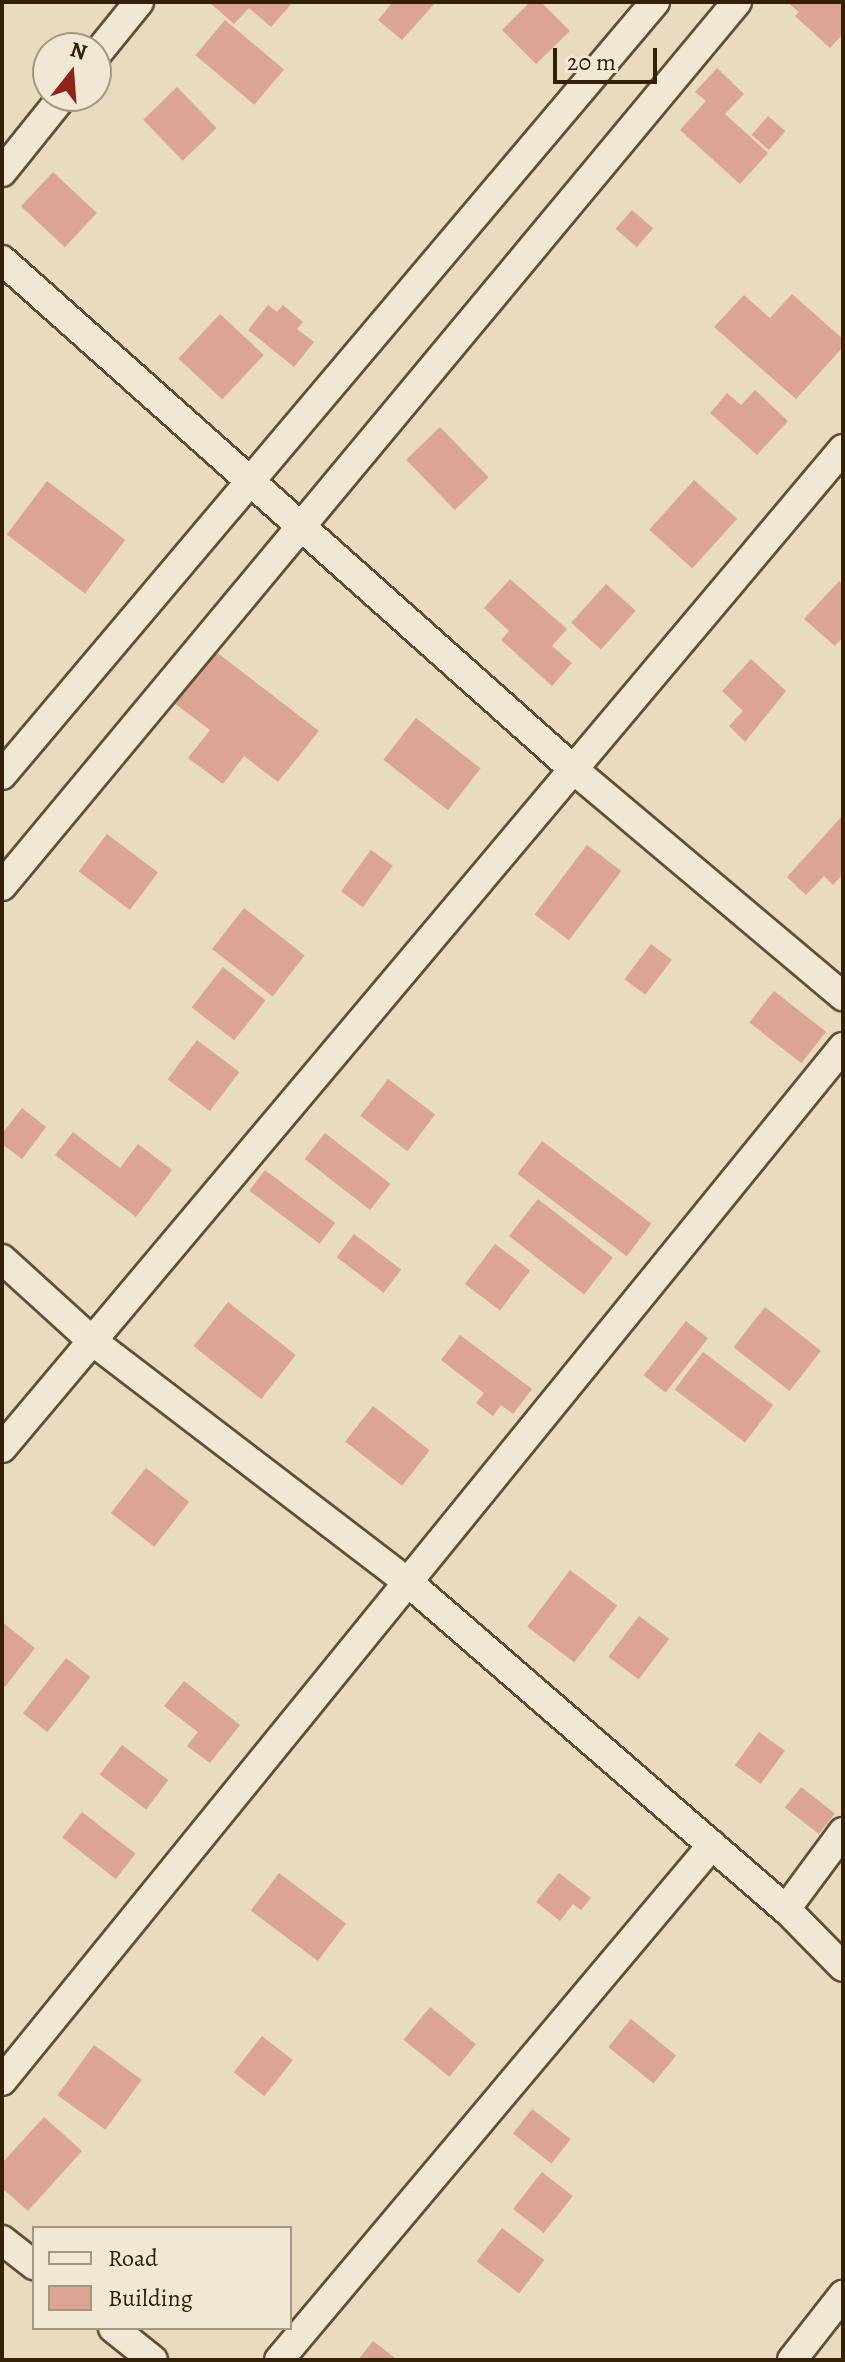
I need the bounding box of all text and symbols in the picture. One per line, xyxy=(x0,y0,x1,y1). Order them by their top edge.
north arrow xyxy=(32,32,112,112)
scale bar xyxy=(557,32,661,82)
text: N xyxy=(66,34,90,68)
text: 20 m xyxy=(567,46,616,78)
legend xyxy=(32,2226,292,2330)
text: Road xyxy=(108,2242,158,2274)
text: Building xyxy=(108,2282,193,2314)

